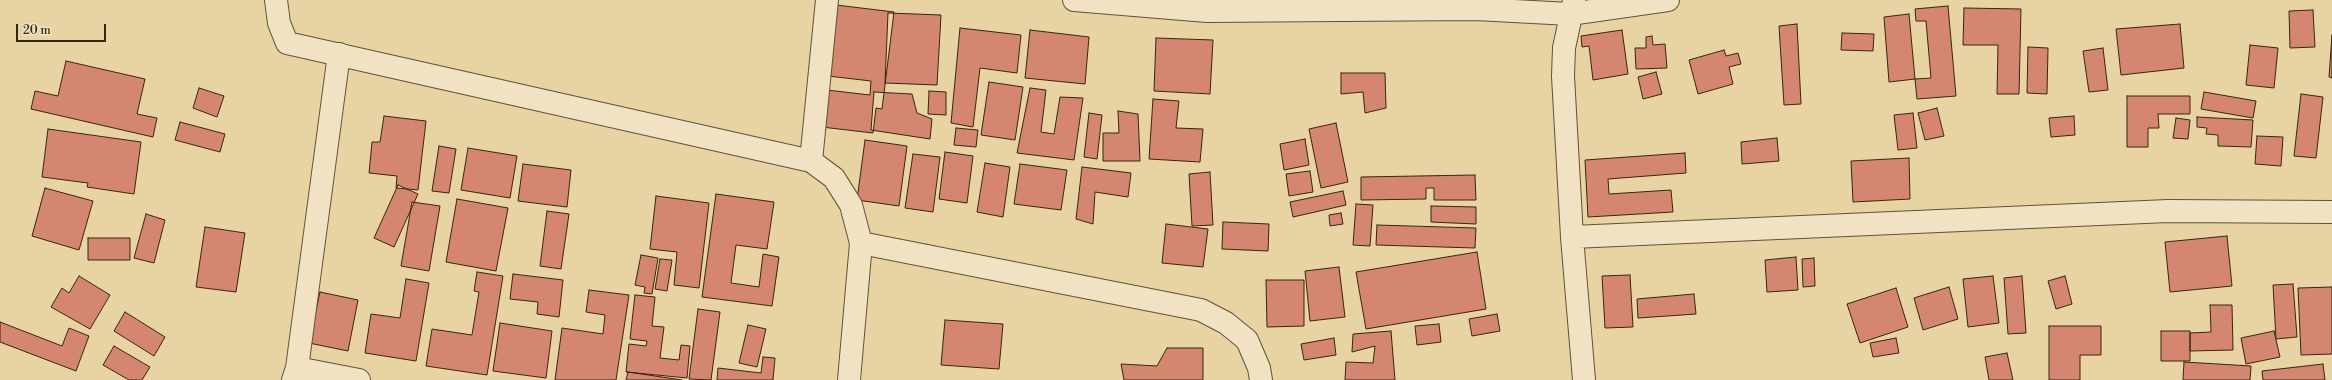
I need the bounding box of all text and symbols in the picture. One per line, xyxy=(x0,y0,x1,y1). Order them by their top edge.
scale bar xyxy=(18,16,108,42)
text: 20 m xyxy=(23,23,51,38)

